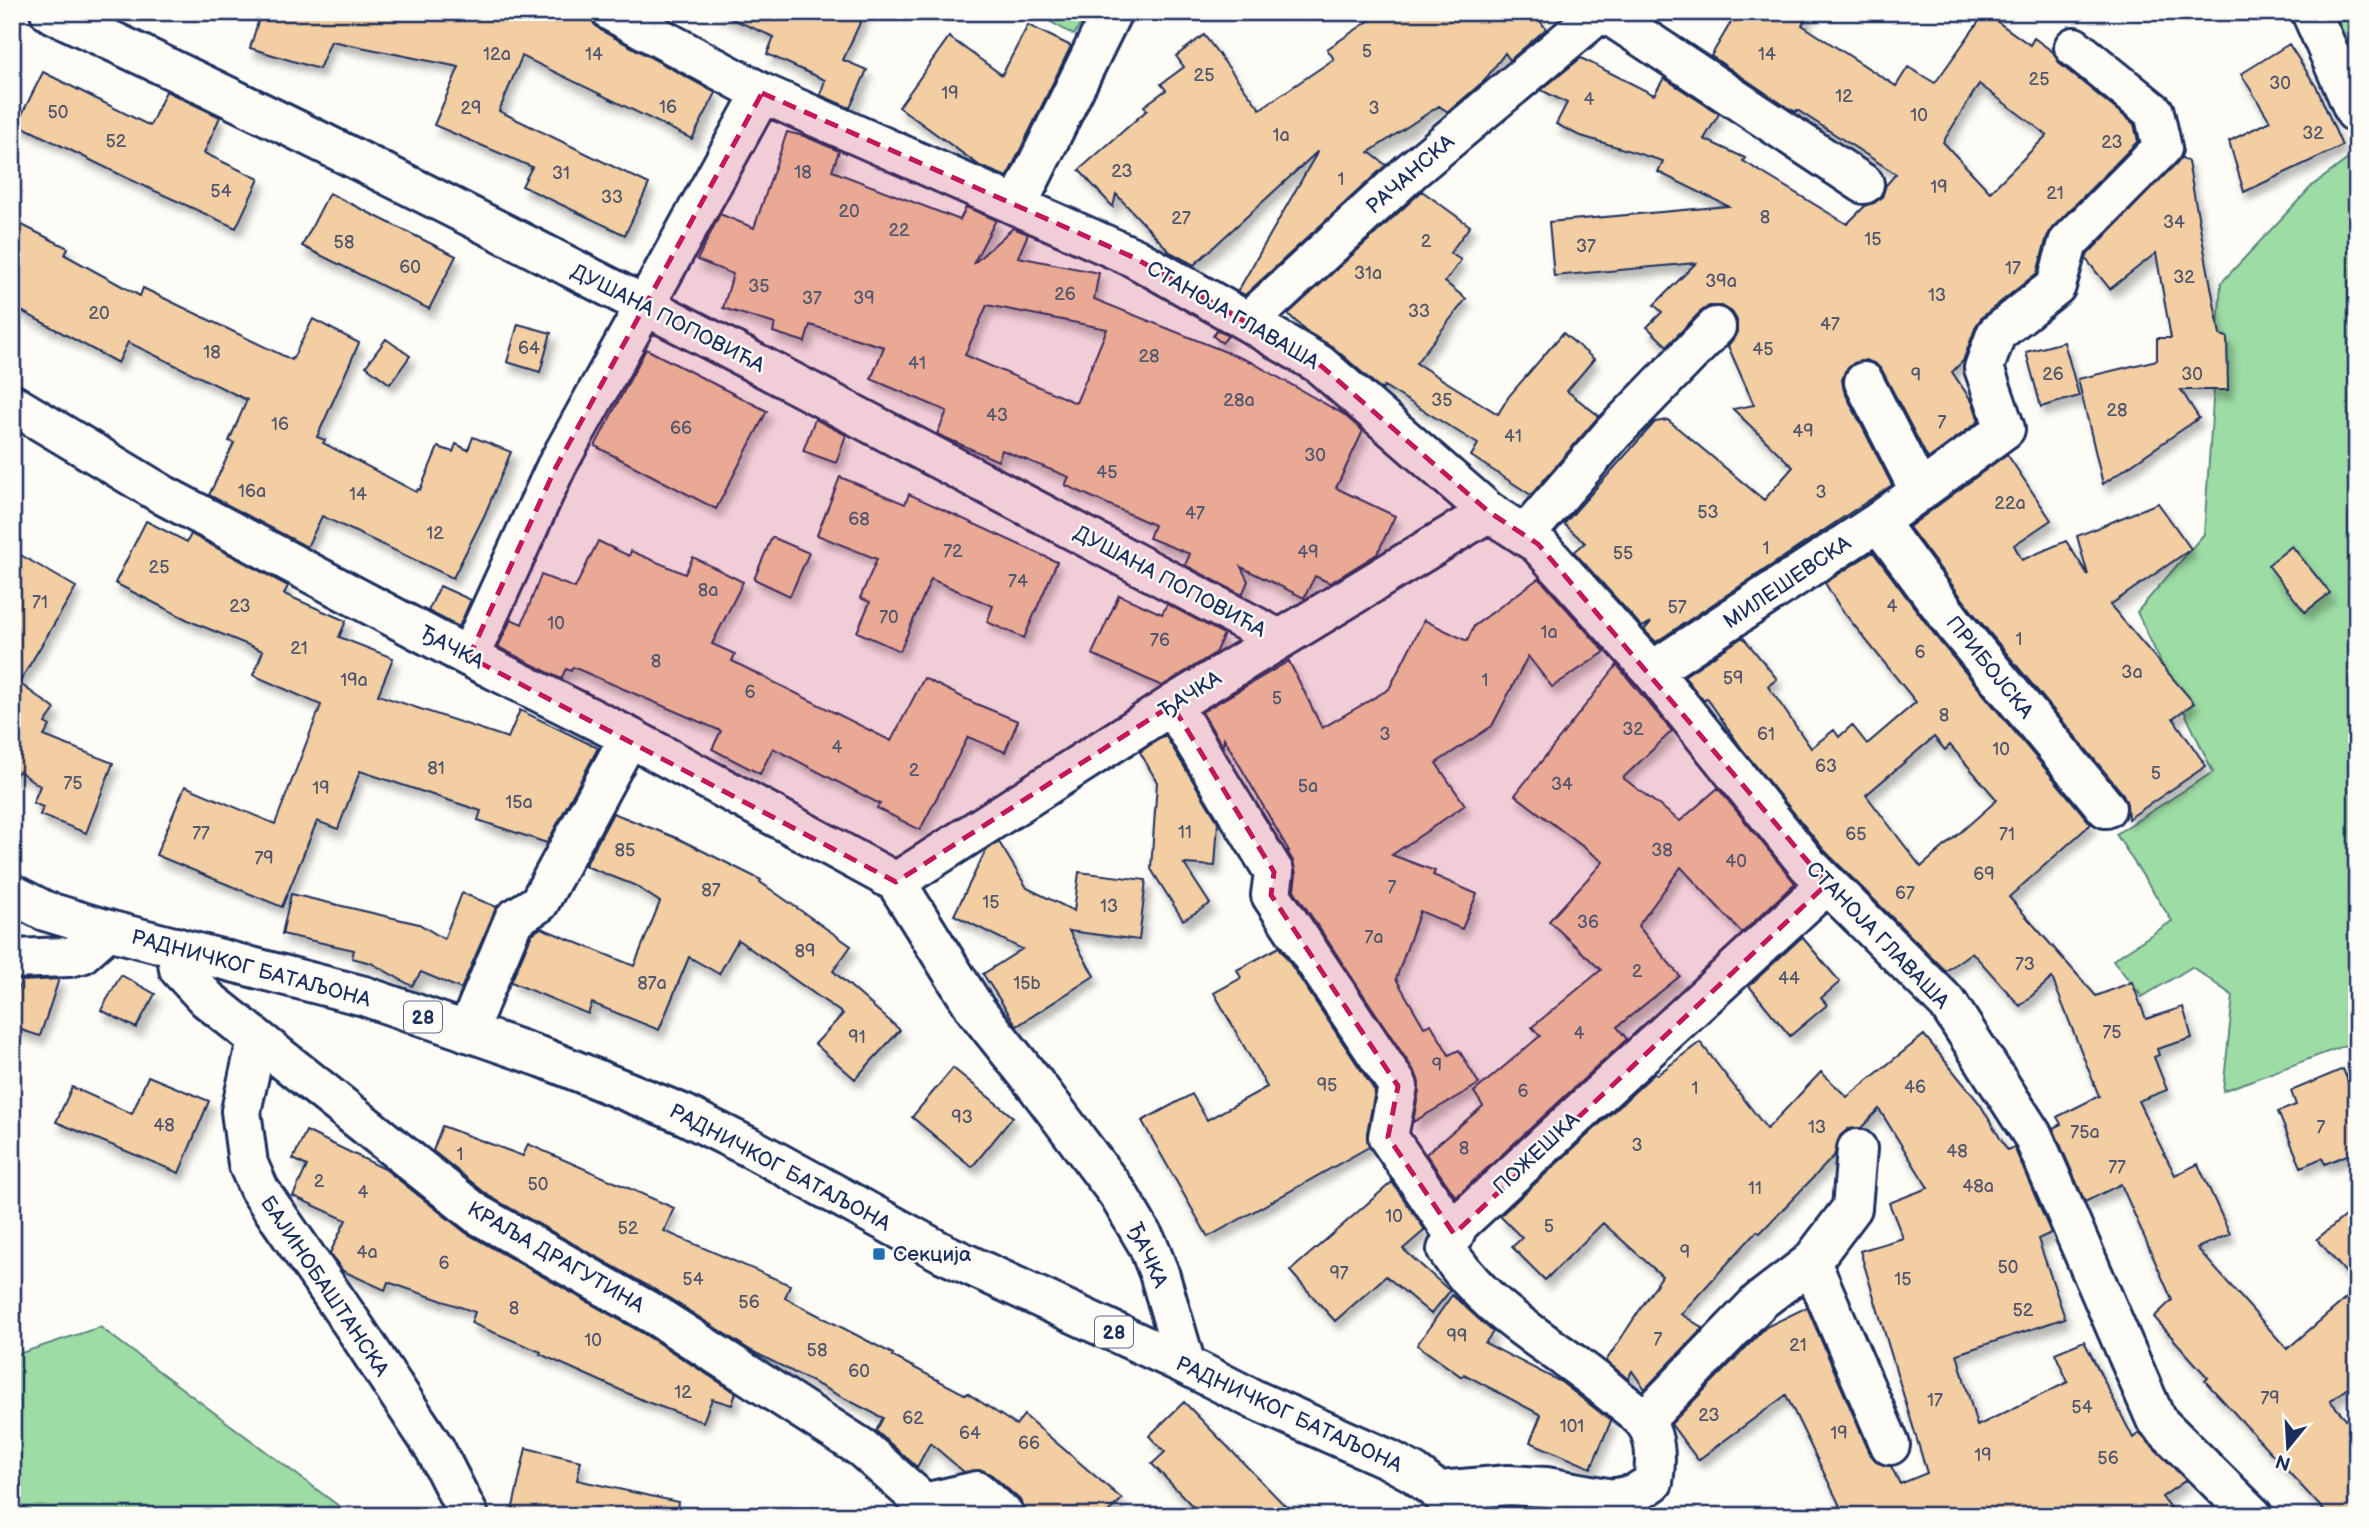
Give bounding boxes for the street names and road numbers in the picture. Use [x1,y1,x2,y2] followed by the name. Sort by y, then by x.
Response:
[1361,129,1460,219] street label: РАЧАНСКА
[1142,256,1324,375] street label: СТАНОЈА ГЛАВАША
[567,259,769,378] street label: ДУШАНА ПОПОВИЋА
[1069,520,1270,643] street label: ДУШАНА ПОПОВИЋА
[1719,531,1856,634] street label: МИЛЕШЕВСКА
[1941,611,2039,724] street label: ПРИБОЈСКА
[416,620,488,675] street label: ЂАЧКА
[1155,665,1226,723] street label: ЂАЧКА
[1801,857,1955,1014] street label: СТАНОЈА ГЛАВАША
[128,924,374,1013] street label: РАДНИЧКОГ БАТАЉОНА
[404,1001,442,1032] road number: 28
[665,1098,895,1237] street label: РАДНИЧКОГ БАТАЉОНА
[1488,1107,1585,1200] street label: ПОЖЕШКА
[255,1191,394,1381] street label: БАЈИНОБАШТАНСКА
[463,1197,649,1318] street label: КРАЉА ДРАГУТИНА
[1122,1219,1173,1292] street label: ЂАЧКА
[1095,1316,1133,1348] road number: 28
[1172,1351,1406,1478] street label: РАДНИЧКОГ БАТАЉОНА

